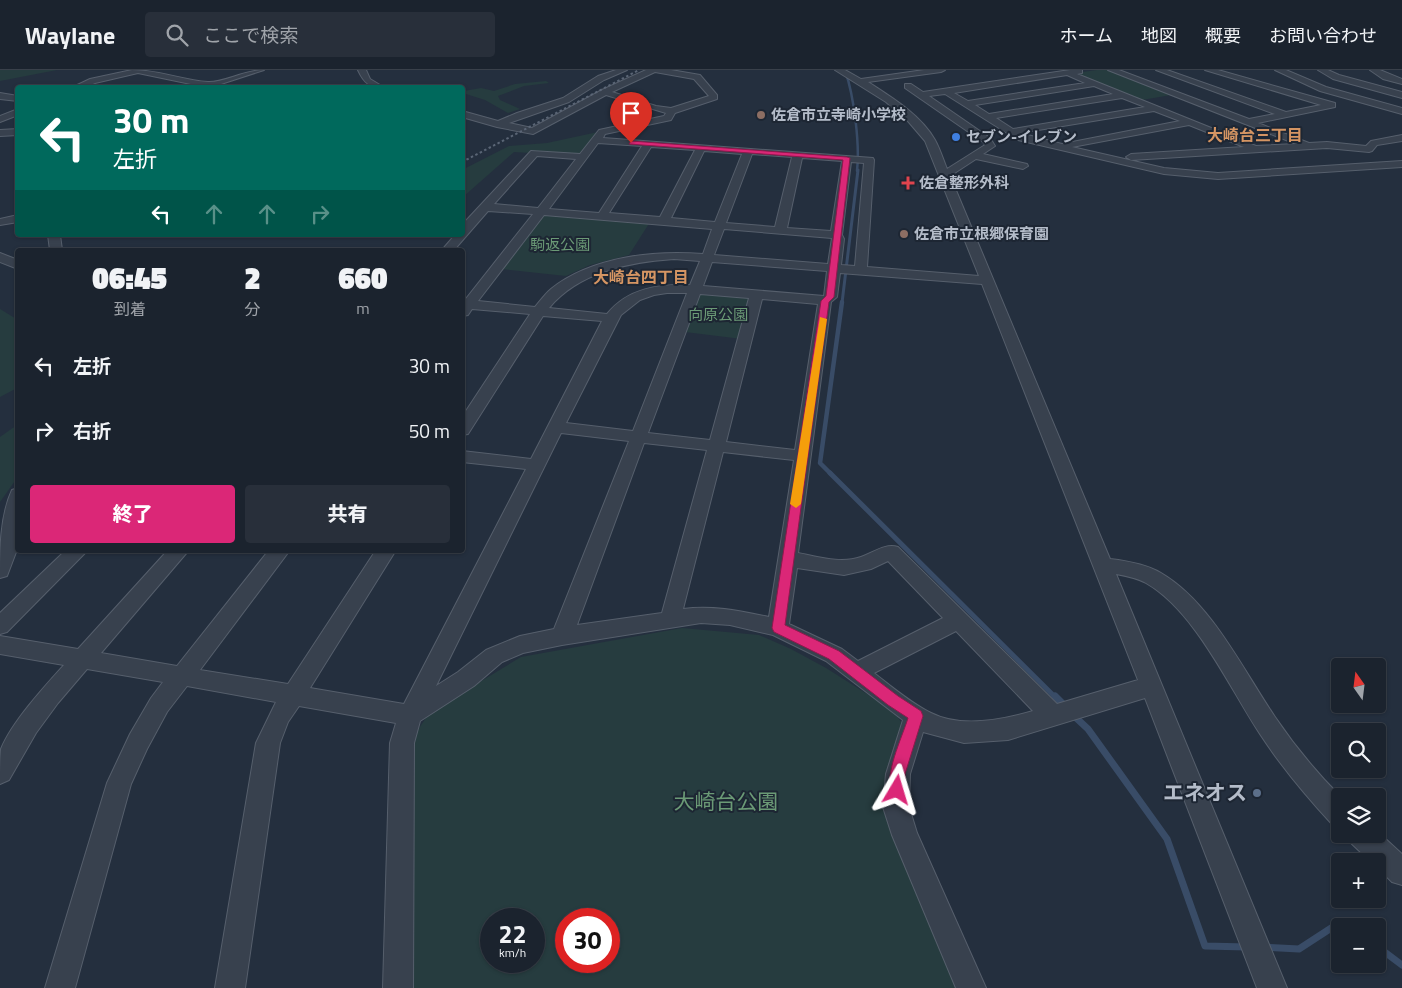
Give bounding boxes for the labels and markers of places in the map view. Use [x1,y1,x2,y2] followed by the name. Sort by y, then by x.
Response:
[610,92,652,143] pin
[771,103,906,126] place label: 佐倉市立寺崎小学校
[755,109,767,121] marker: 佐倉市立寺崎小学校
[966,125,1077,148] place label: セブン-イレブン
[950,131,962,143] marker: セブン-イレブン
[919,171,1009,194] place label: 佐倉整形外科
[901,176,915,190] marker: 佐倉整形外科
[914,222,1049,245] place label: 佐倉市立根郷保育園
[898,228,910,240] marker: 佐倉市立根郷保育園
[1163,776,1247,808] place label: エネオス
[1251,787,1263,799] marker: エネオス

